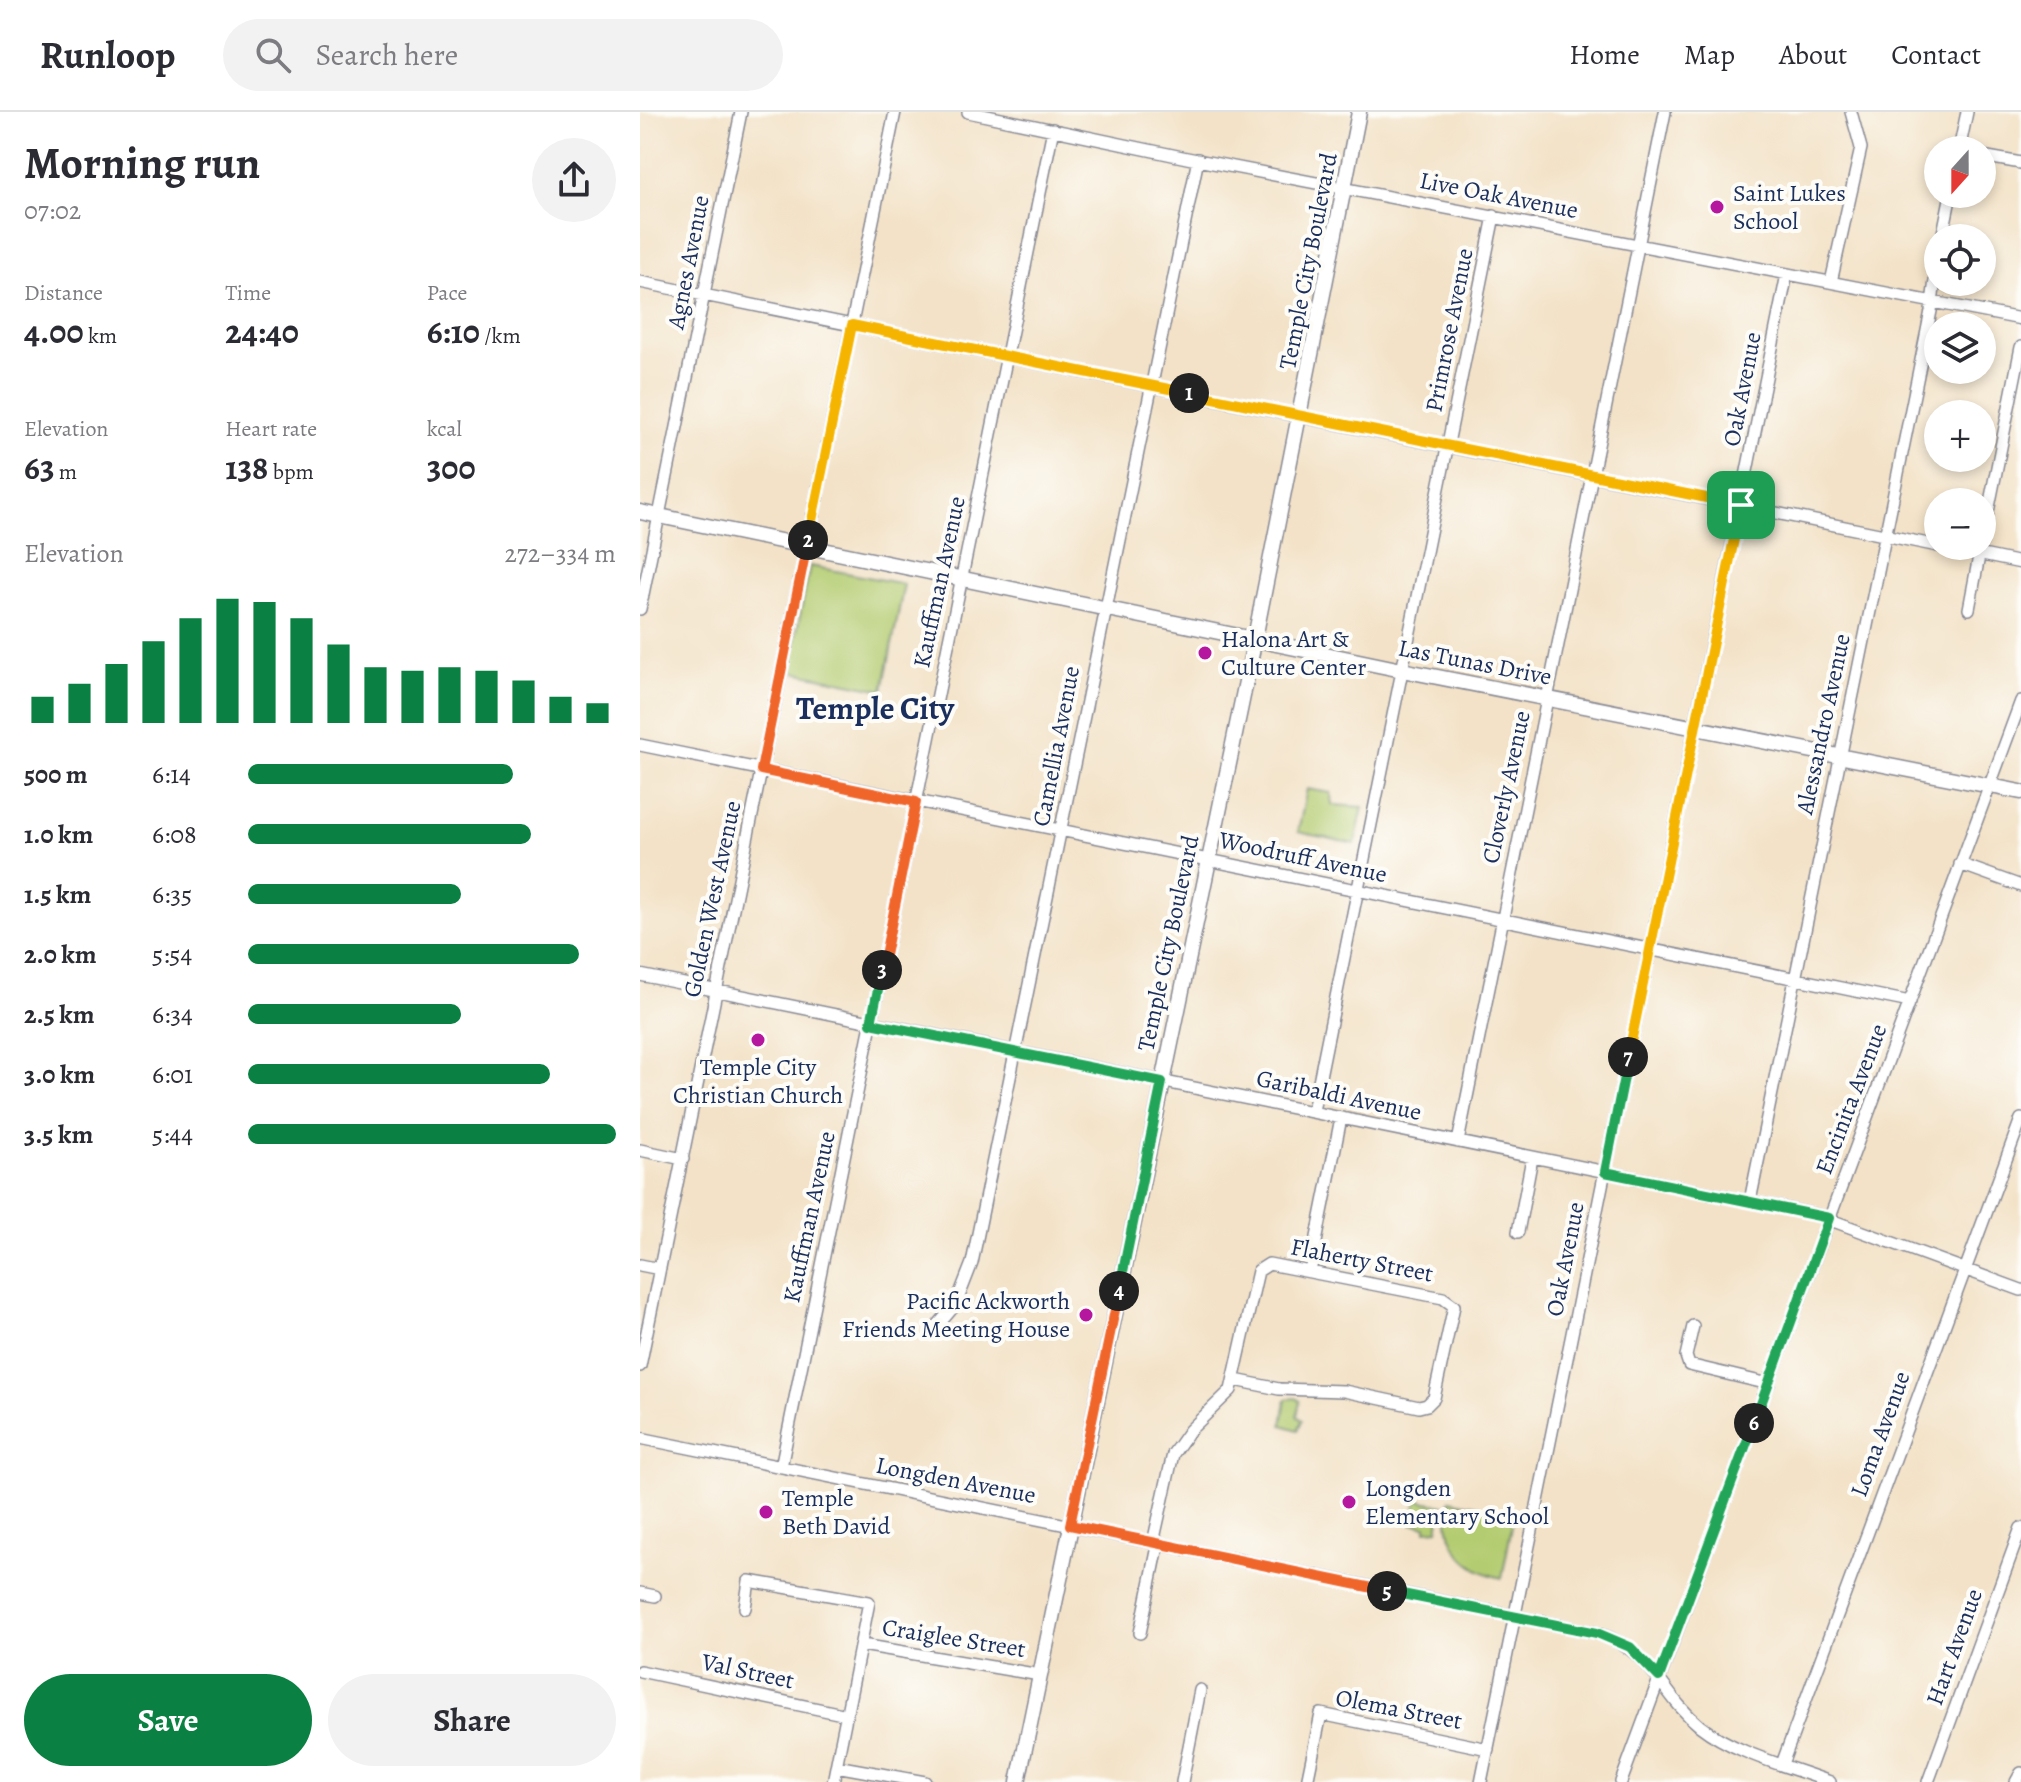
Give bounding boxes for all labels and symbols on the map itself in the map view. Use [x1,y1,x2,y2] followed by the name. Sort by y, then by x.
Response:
[1924,136,1996,208] north arrow
[1271,150,1345,372] street label: Temple City Boulevard
[1417,164,1581,226] street label: Live Oak Avenue
[1733,177,1846,237] place label: Saint Lukes School
[659,192,717,333] street label: Agnes Avenue
[1708,198,1726,216] marker: Saint Lukes School
[1417,245,1481,415] street label: Primrose Avenue
[1715,329,1769,449] street label: Oak Avenue
[1169,373,1209,413] pin: 1
[1707,471,1775,539] pin
[905,493,973,671] street label: Kauffman Avenue
[788,520,828,560] pin: 2
[1221,623,1367,683] place label: Halona Art & Culture Center
[1396,631,1554,693] street label: Las Tunas Drive
[1788,631,1858,818] street label: Alessandro Avenue
[1196,644,1214,662] marker: Halona Art & Culture Center
[1025,663,1087,829] street label: Camellia Avenue
[796,686,955,730] district label: Temple City
[1474,708,1538,866] street label: Cloverly Avenue
[676,798,748,1000] street label: Golden West Avenue
[1215,823,1390,890] street label: Woodruff Avenue
[1129,832,1207,1054] street label: Temple City Boulevard
[862,950,902,990] pin: 3
[1808,1019,1894,1179] street label: Encinita Avenue
[749,1031,767,1049] marker: Temple City Christian Church
[1608,1037,1648,1077] pin: 7
[673,1051,843,1111] place label: Temple City Christian Church
[1253,1062,1425,1128] street label: Garibaldi Avenue
[775,1128,843,1306] street label: Kauffman Avenue
[1538,1199,1592,1319] street label: Oak Avenue
[1288,1231,1436,1290] street label: Flaherty Street
[1099,1271,1139,1311] pin: 4
[842,1285,1070,1345] place label: Pacific Ackworth Friends Meeting House
[1077,1306,1095,1324] marker: Pacific Ackworth Friends Meeting House
[1842,1367,1918,1501] street label: Loma Avenue
[1734,1403,1774,1443] pin: 6
[873,1449,1039,1511] street label: Longden Avenue
[1365,1472,1549,1532] place label: Longden Elementary School
[782,1482,890,1542] place label: Temple Beth David
[1340,1493,1358,1511] marker: Longden Elementary School
[757,1503,775,1521] marker: Temple Beth David
[1367,1571,1407,1611] pin: 5
[1918,1584,1990,1710] street label: Hart Avenue
[880,1611,1028,1665] street label: Craiglee Street
[698,1645,797,1696] street label: Val Street
[1333,1681,1465,1737] street label: Olema Street

